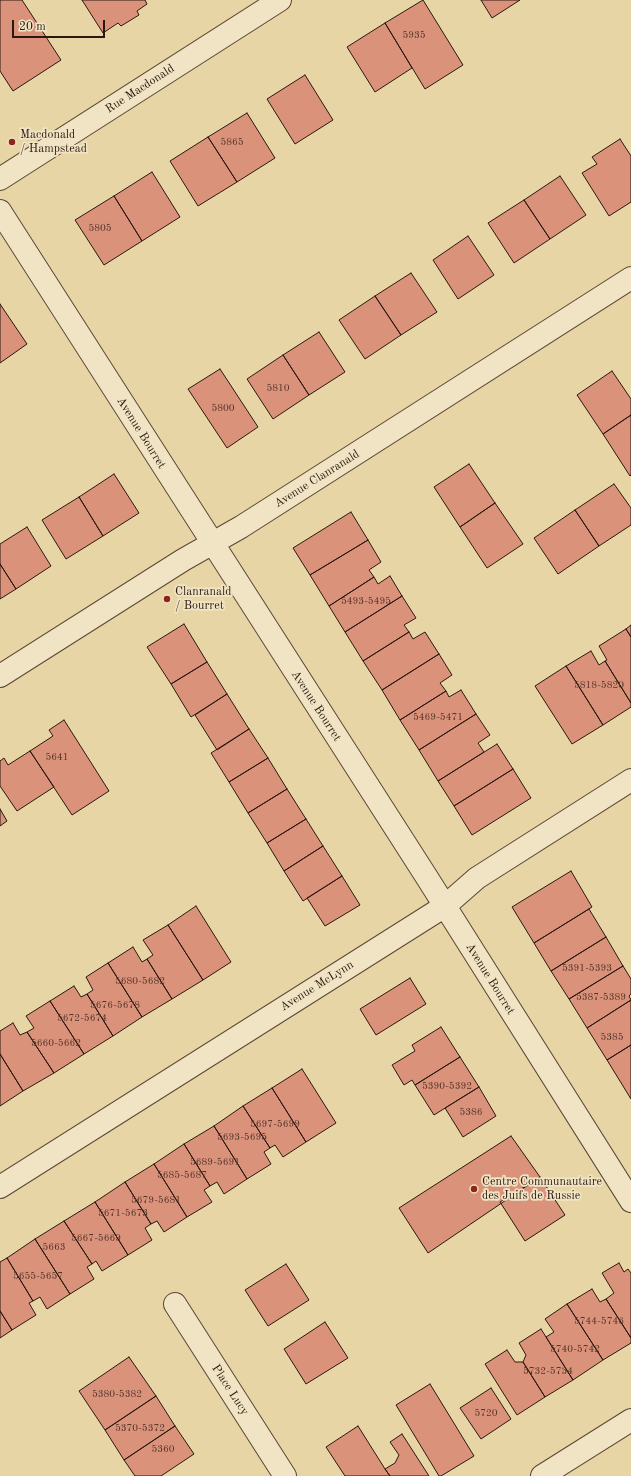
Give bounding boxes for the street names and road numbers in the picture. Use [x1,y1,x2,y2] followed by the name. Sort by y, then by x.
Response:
[103,61,177,117] street label: Rue Macdonald
[113,395,169,471] street label: Avenue Bourret
[272,447,362,511] street label: Avenue Clanranald
[288,668,344,744] street label: Avenue Bourret
[462,941,518,1017] street label: Avenue Bourret
[278,958,356,1014] street label: Avenue McLynn
[208,1362,252,1418] street label: Place Lucy

